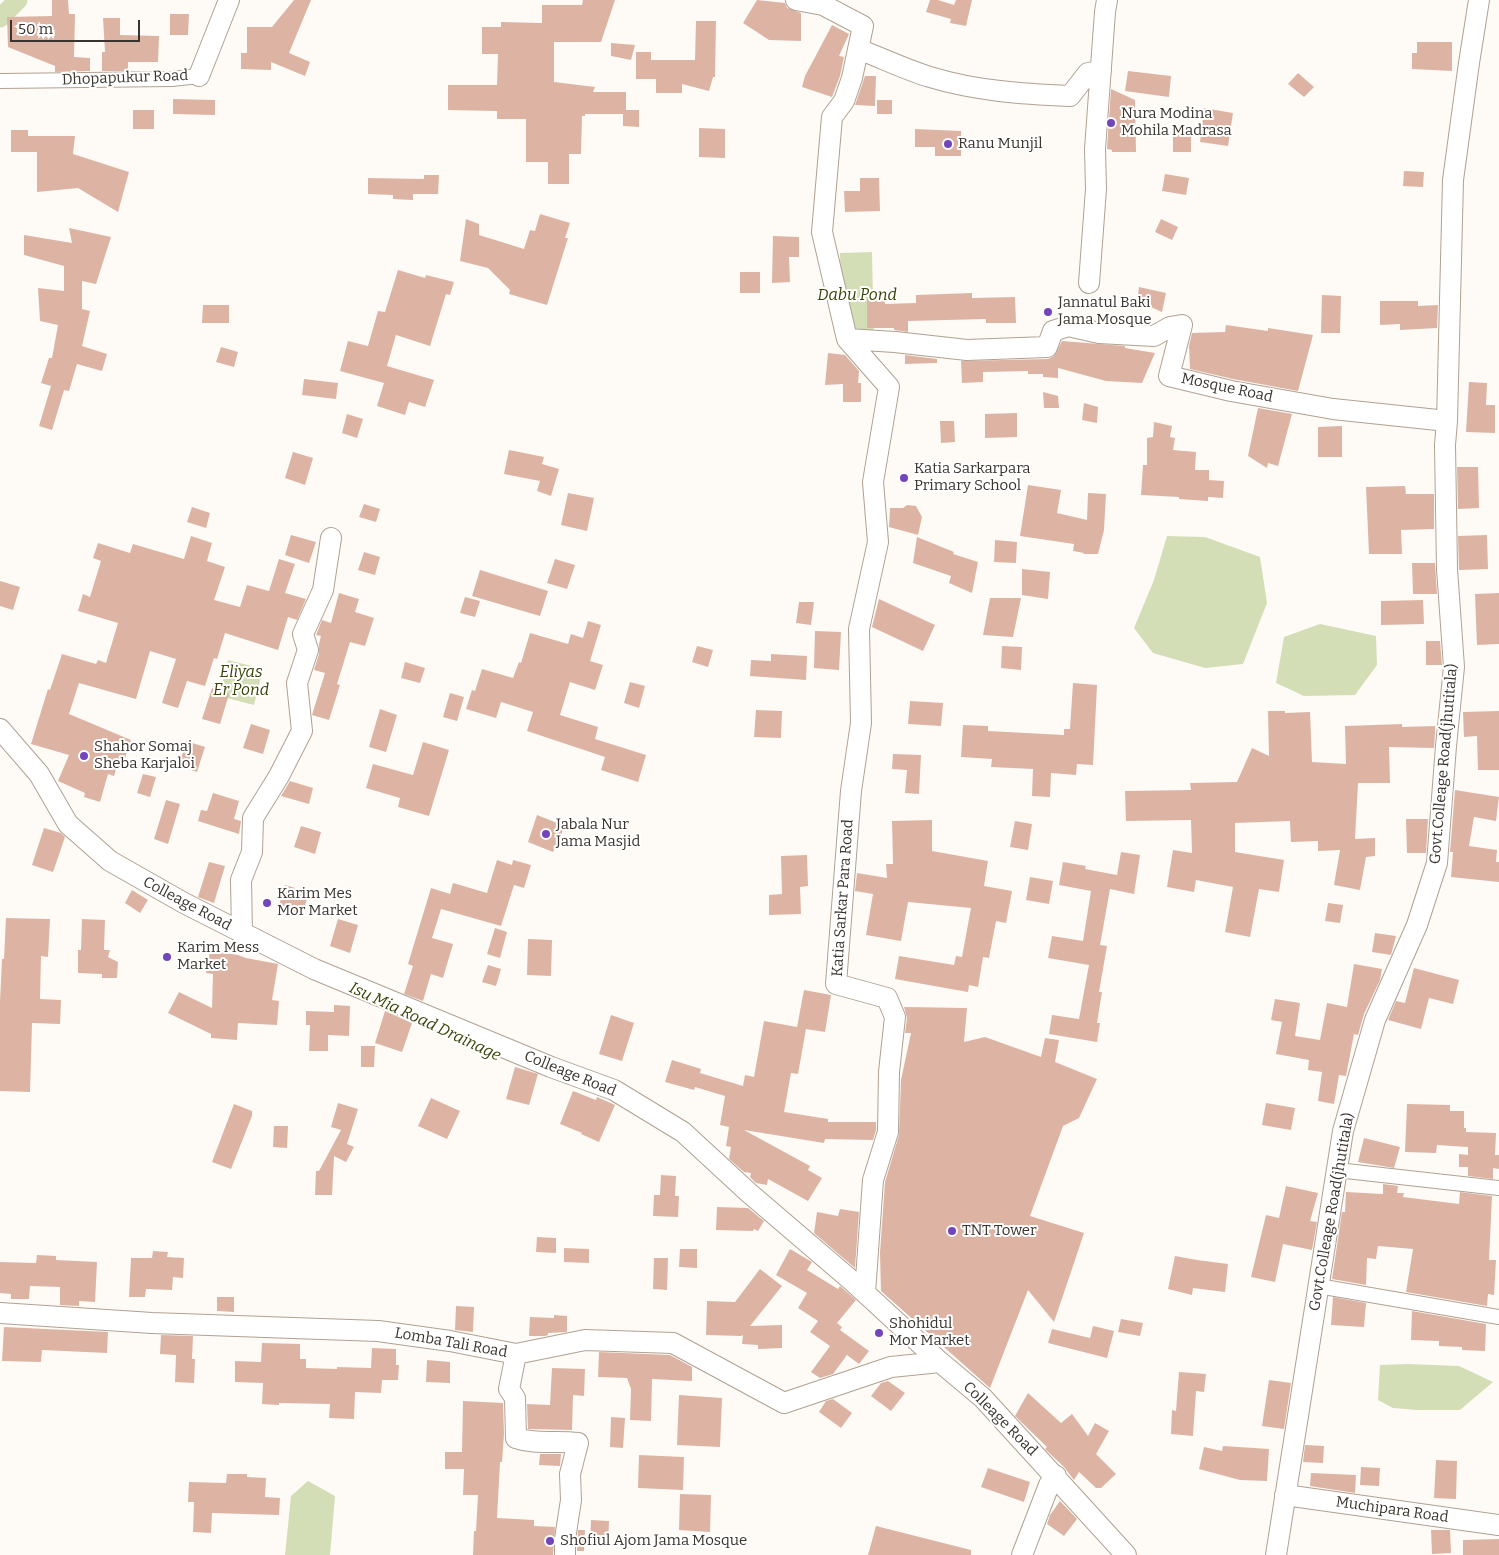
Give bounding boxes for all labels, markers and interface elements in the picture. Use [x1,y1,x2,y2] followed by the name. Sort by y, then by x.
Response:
[12,10,142,42] scale bar
[18,20,53,38] text: 50 m
[61,67,189,89] street label: Dhopapukur Road
[1121,105,1232,140] place label: Nura Modina Mohila Madrasa
[1105,117,1117,129] marker: Nura Modina Mohila Madrasa
[958,135,1043,153] place label: Ranu Munjil
[942,138,954,150] marker: Ranu Munjil
[817,286,897,306] water label: Dabu Pond
[1058,294,1151,329] place label: Jannatul Baki Jama Mosque
[1042,306,1054,318] marker: Jannatul Baki Jama Mosque
[1179,369,1275,407] street label: Mosque Road
[914,460,1031,495] place label: Katia Sarkarpara Primary School
[898,472,910,484] marker: Katia Sarkarpara Primary School
[213,663,269,701] water label: Eliyas Er Pond
[1426,663,1462,865] street label: Govt.Colleage Road(jhutitala)
[94,738,195,773] place label: Shahor Somaj Sheba Karjaloi
[78,750,90,762] marker: Shahor Somaj Sheba Karjaloi
[556,816,640,851] place label: Jabala Nur Jama Masjid
[829,819,857,977] street label: Katia Sarkar Para Road
[540,828,552,840] marker: Jabala Nur Jama Masjid
[140,873,234,935] street label: Colleage Road
[277,885,358,920] place label: Karim Mes Mor Market
[261,897,273,909] marker: Karim Mes Mor Market
[177,939,259,974] place label: Karim Mess Market
[161,951,173,963] marker: Karim Mess Market
[346,978,504,1066] water label: Isu Mia Road Drainage
[521,1047,619,1101] street label: Colleage Road
[1306,1111,1358,1313] street label: Govt.Colleage Road(jhutitala)
[962,1222,1037,1240] place label: TNT Tower
[946,1225,958,1237] marker: TNT Tower
[889,1315,970,1350] place label: Shohidul Mor Market
[393,1324,509,1362] street label: Lomba Tali Road
[873,1327,885,1339] marker: Shohidul Mor Market
[959,1378,1041,1460] street label: Colleage Road
[1334,1493,1450,1527] street label: Muchipara Road
[560,1532,747,1550] place label: Shofiul Ajom Jama Mosque
[544,1535,556,1547] marker: Shofiul Ajom Jama Mosque

